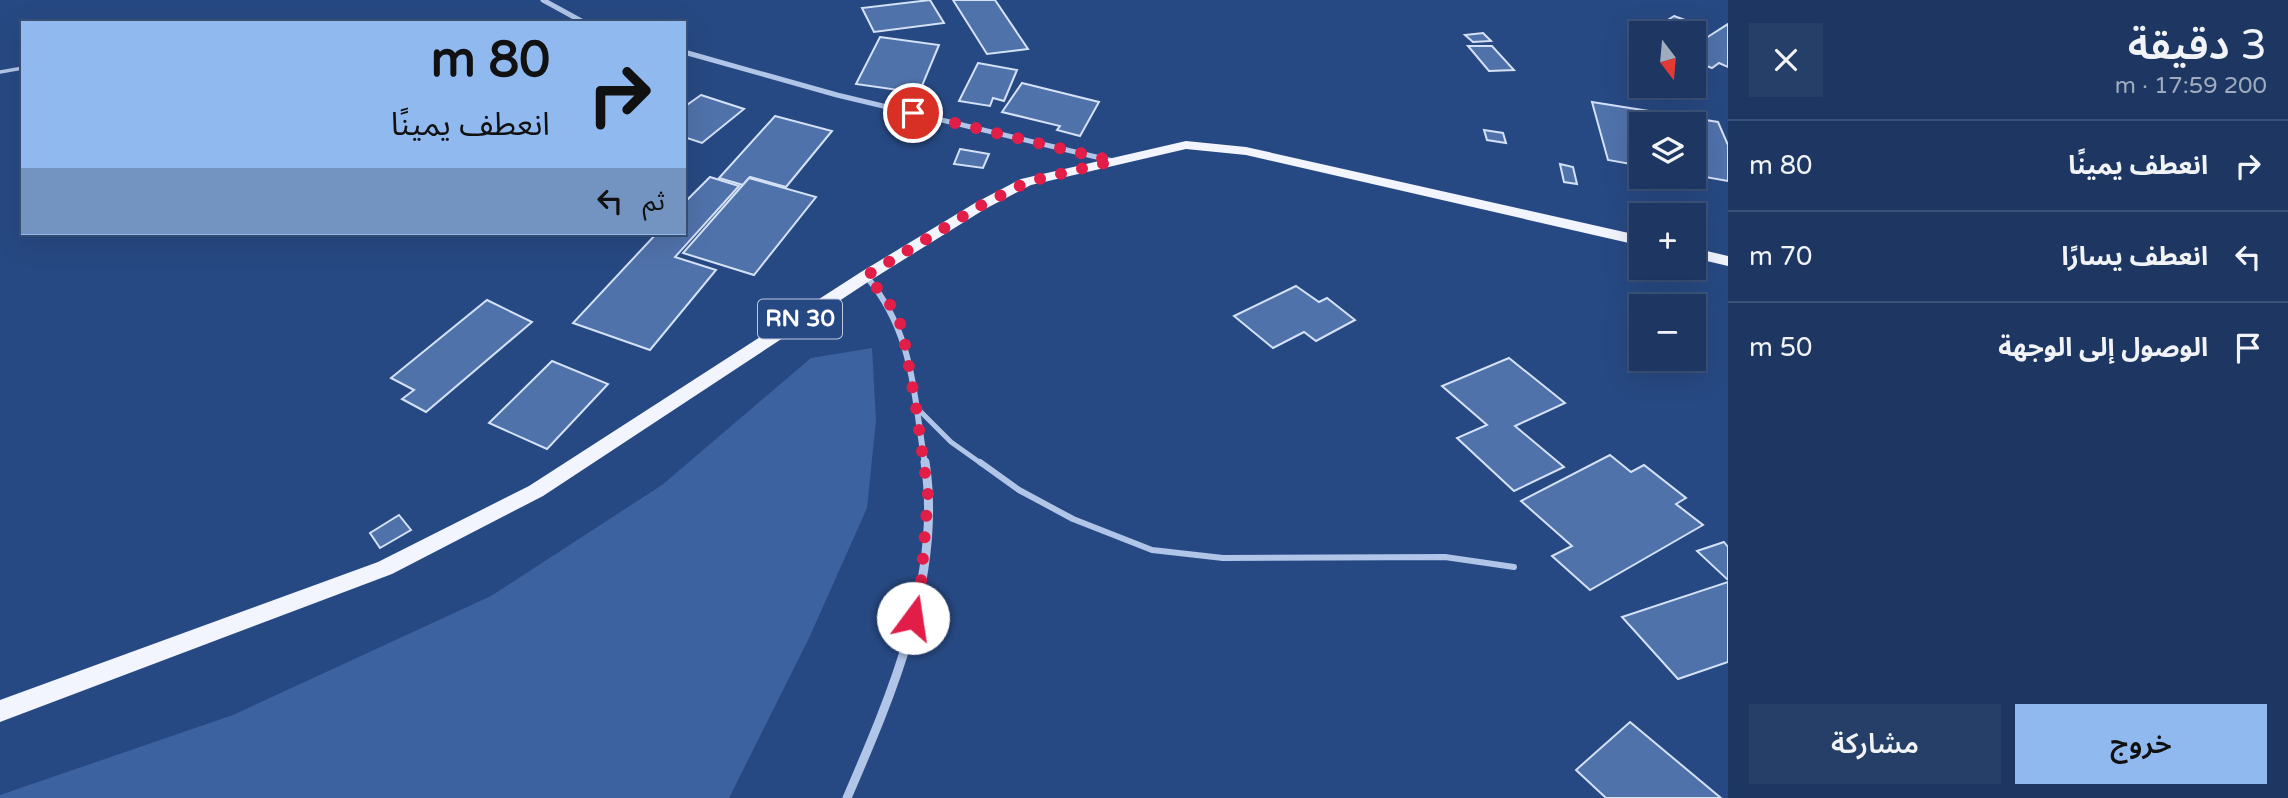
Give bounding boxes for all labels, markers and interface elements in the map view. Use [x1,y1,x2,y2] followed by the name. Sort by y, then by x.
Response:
[2128,20,2267,71] text: 3 دقيقة
[1629,21,1706,98] north arrow
[1629,21,1706,371] map controls
[1749,23,1823,97] button: close
[431,31,550,90] text: 80 m
[574,49,665,140] icon: right
[2115,72,2267,100] text: 200 m · 17:59
[883,83,943,143] pin
[894,94,932,132] icon: arrive
[391,106,550,144] text: انعطف يمينًا
[1629,112,1706,189] button: layers
[2229,147,2267,185] icon: right
[1749,150,1812,181] text: 80 m
[2068,150,2208,181] text: انعطف يمينًا
[591,182,629,220] icon: left
[643,186,665,217] text: ثم
[1629,203,1706,280] button: +
[2229,238,2267,276] icon: left
[1749,241,1812,272] text: 70 m
[2062,241,2208,272] text: انعطف يسارًا
[1629,294,1706,371] button: −
[758,300,842,338] road number: RN 30
[2229,329,2267,367] icon: arrive
[1749,332,1812,363] text: 50 m
[1998,332,2208,363] text: الوصول إلى الوجهة
[876,581,950,655] position arrow
[1749,704,2001,784] button: مشاركة
[2015,704,2267,784] button: خروج

